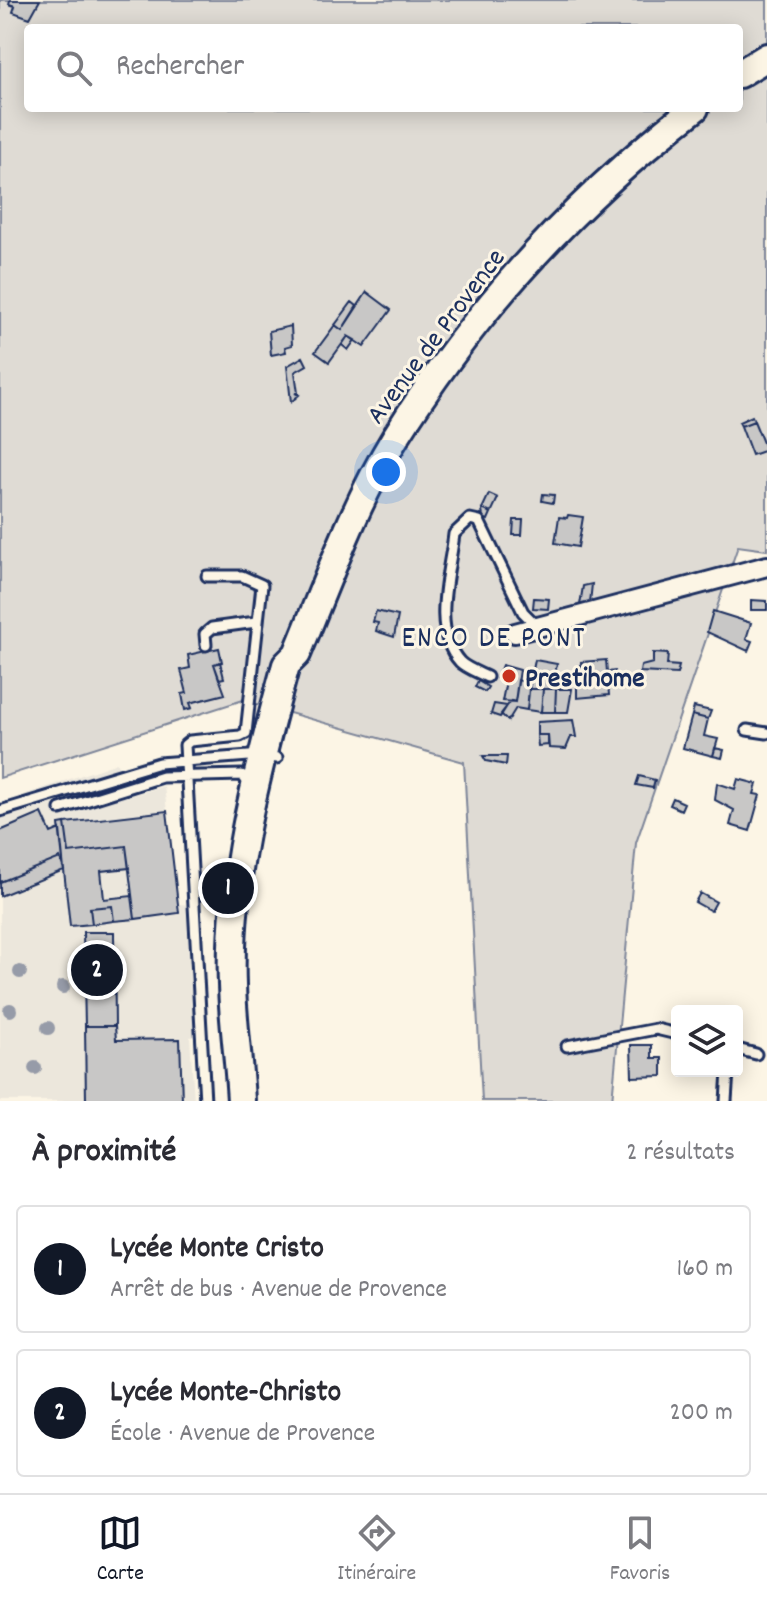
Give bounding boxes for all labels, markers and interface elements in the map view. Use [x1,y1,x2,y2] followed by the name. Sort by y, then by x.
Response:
[24,24,743,112] search box
[52,46,96,90] icon: search
[116,47,244,90] text: Rechercher
[359,242,517,434] street label: Avenue de Provence
[366,452,406,492] your location
[402,619,586,662] district label: ENCO DE PONT
[525,661,645,701] place label: Prestihome
[500,667,518,685] marker: Prestihome
[202,858,254,918] pin: 1
[71,940,123,1000] pin: 2
[671,1005,743,1077] map controls
[671,1005,743,1077] button: layers
[32,1129,176,1178] text: À proximité
[626,1135,735,1172] text: 2 résultats
[110,1229,324,1272] text: Lycée Monte Cristo
[57,1251,63,1288] text: 1
[677,1251,733,1288] text: 160 m
[110,1272,447,1309] text: Arrêt de bus · Avenue de Provence
[110,1373,341,1416] text: Lycée Monte-Christo
[54,1395,66,1432] text: 2
[669,1395,733,1432] text: 200 m
[110,1416,375,1453] text: École · Avenue de Provence
[97,1511,144,1590] tab: Carte
[337,1511,416,1590] tab: Itinéraire
[610,1511,670,1590] tab: Favoris

